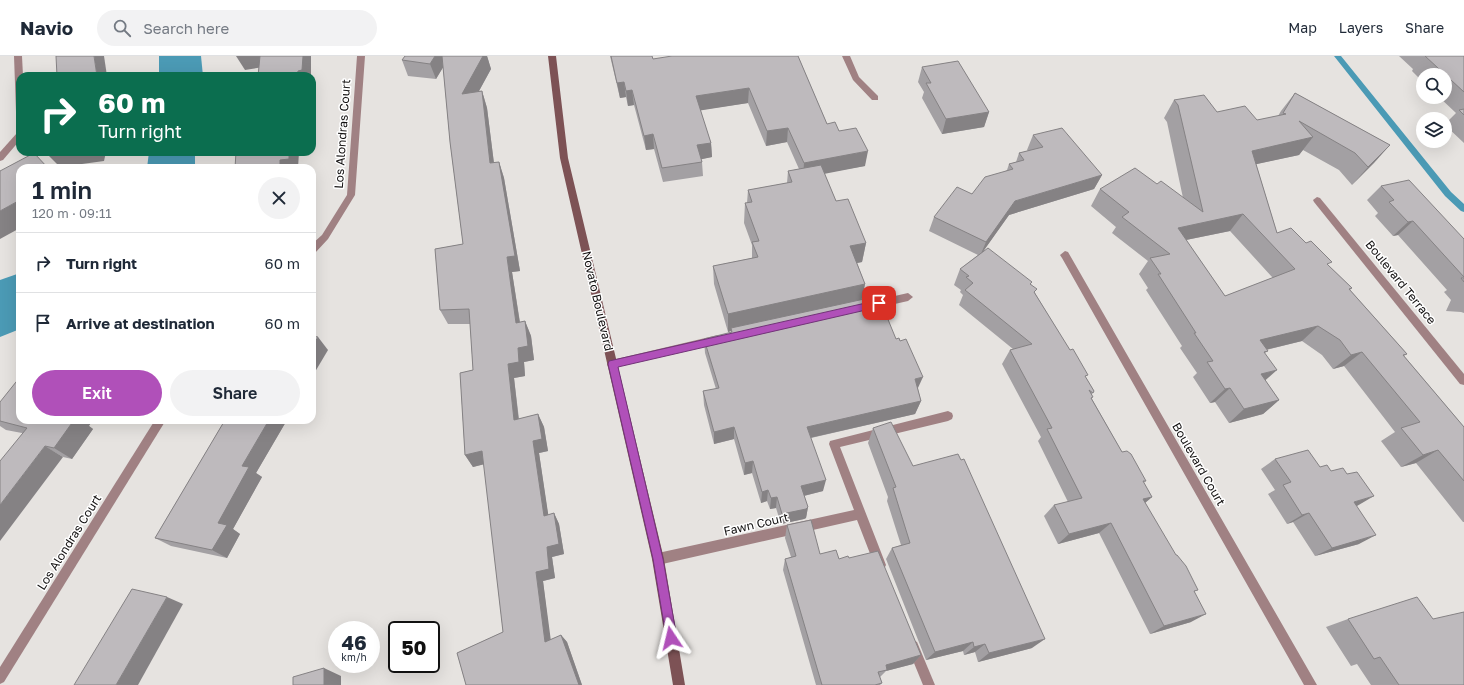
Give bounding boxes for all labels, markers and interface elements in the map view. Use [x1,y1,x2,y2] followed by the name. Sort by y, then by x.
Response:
[97,10,377,46] search box
[20,16,73,39] text: Navio
[111,17,133,39] icon: search
[143,19,229,37] text: Search here
[1288,19,1317,36] text: Map
[1339,19,1383,36] text: Layers
[1405,19,1444,36] text: Share
[1416,68,1452,148] map controls
[1416,68,1452,104] button: search
[331,79,353,189] street label: Los Alondras Court
[98,86,165,119] text: 60 m
[32,88,84,140] icon: right
[1416,112,1452,148] button: layers
[98,120,182,142] text: Turn right
[32,175,92,204] text: 1 min
[258,177,300,219] button: close
[32,205,112,221] text: 120 m · 09:11
[1362,237,1440,327] street label: Boulevard Terrace
[579,250,617,352] street label: Novato Boulevard
[32,252,54,274] icon: right
[66,254,137,272] text: Turn right
[265,254,300,272] text: 60 m
[862,286,896,320] pin
[868,292,890,314] icon: arrive
[32,312,54,334] icon: arrive
[66,314,215,332] text: Arrive at destination
[265,314,300,332] text: 60 m
[32,370,162,416] button: Exit
[170,370,300,416] button: Share
[1169,420,1229,508] street label: Boulevard Court
[34,491,105,593] street label: Los Alondras Court
[722,509,790,539] street label: Fawn Court
[650,617,692,659] position arrow
[388,621,440,673] speed limit sign: 50
[341,630,367,654] text: 46
[341,651,367,663] text: km/h

